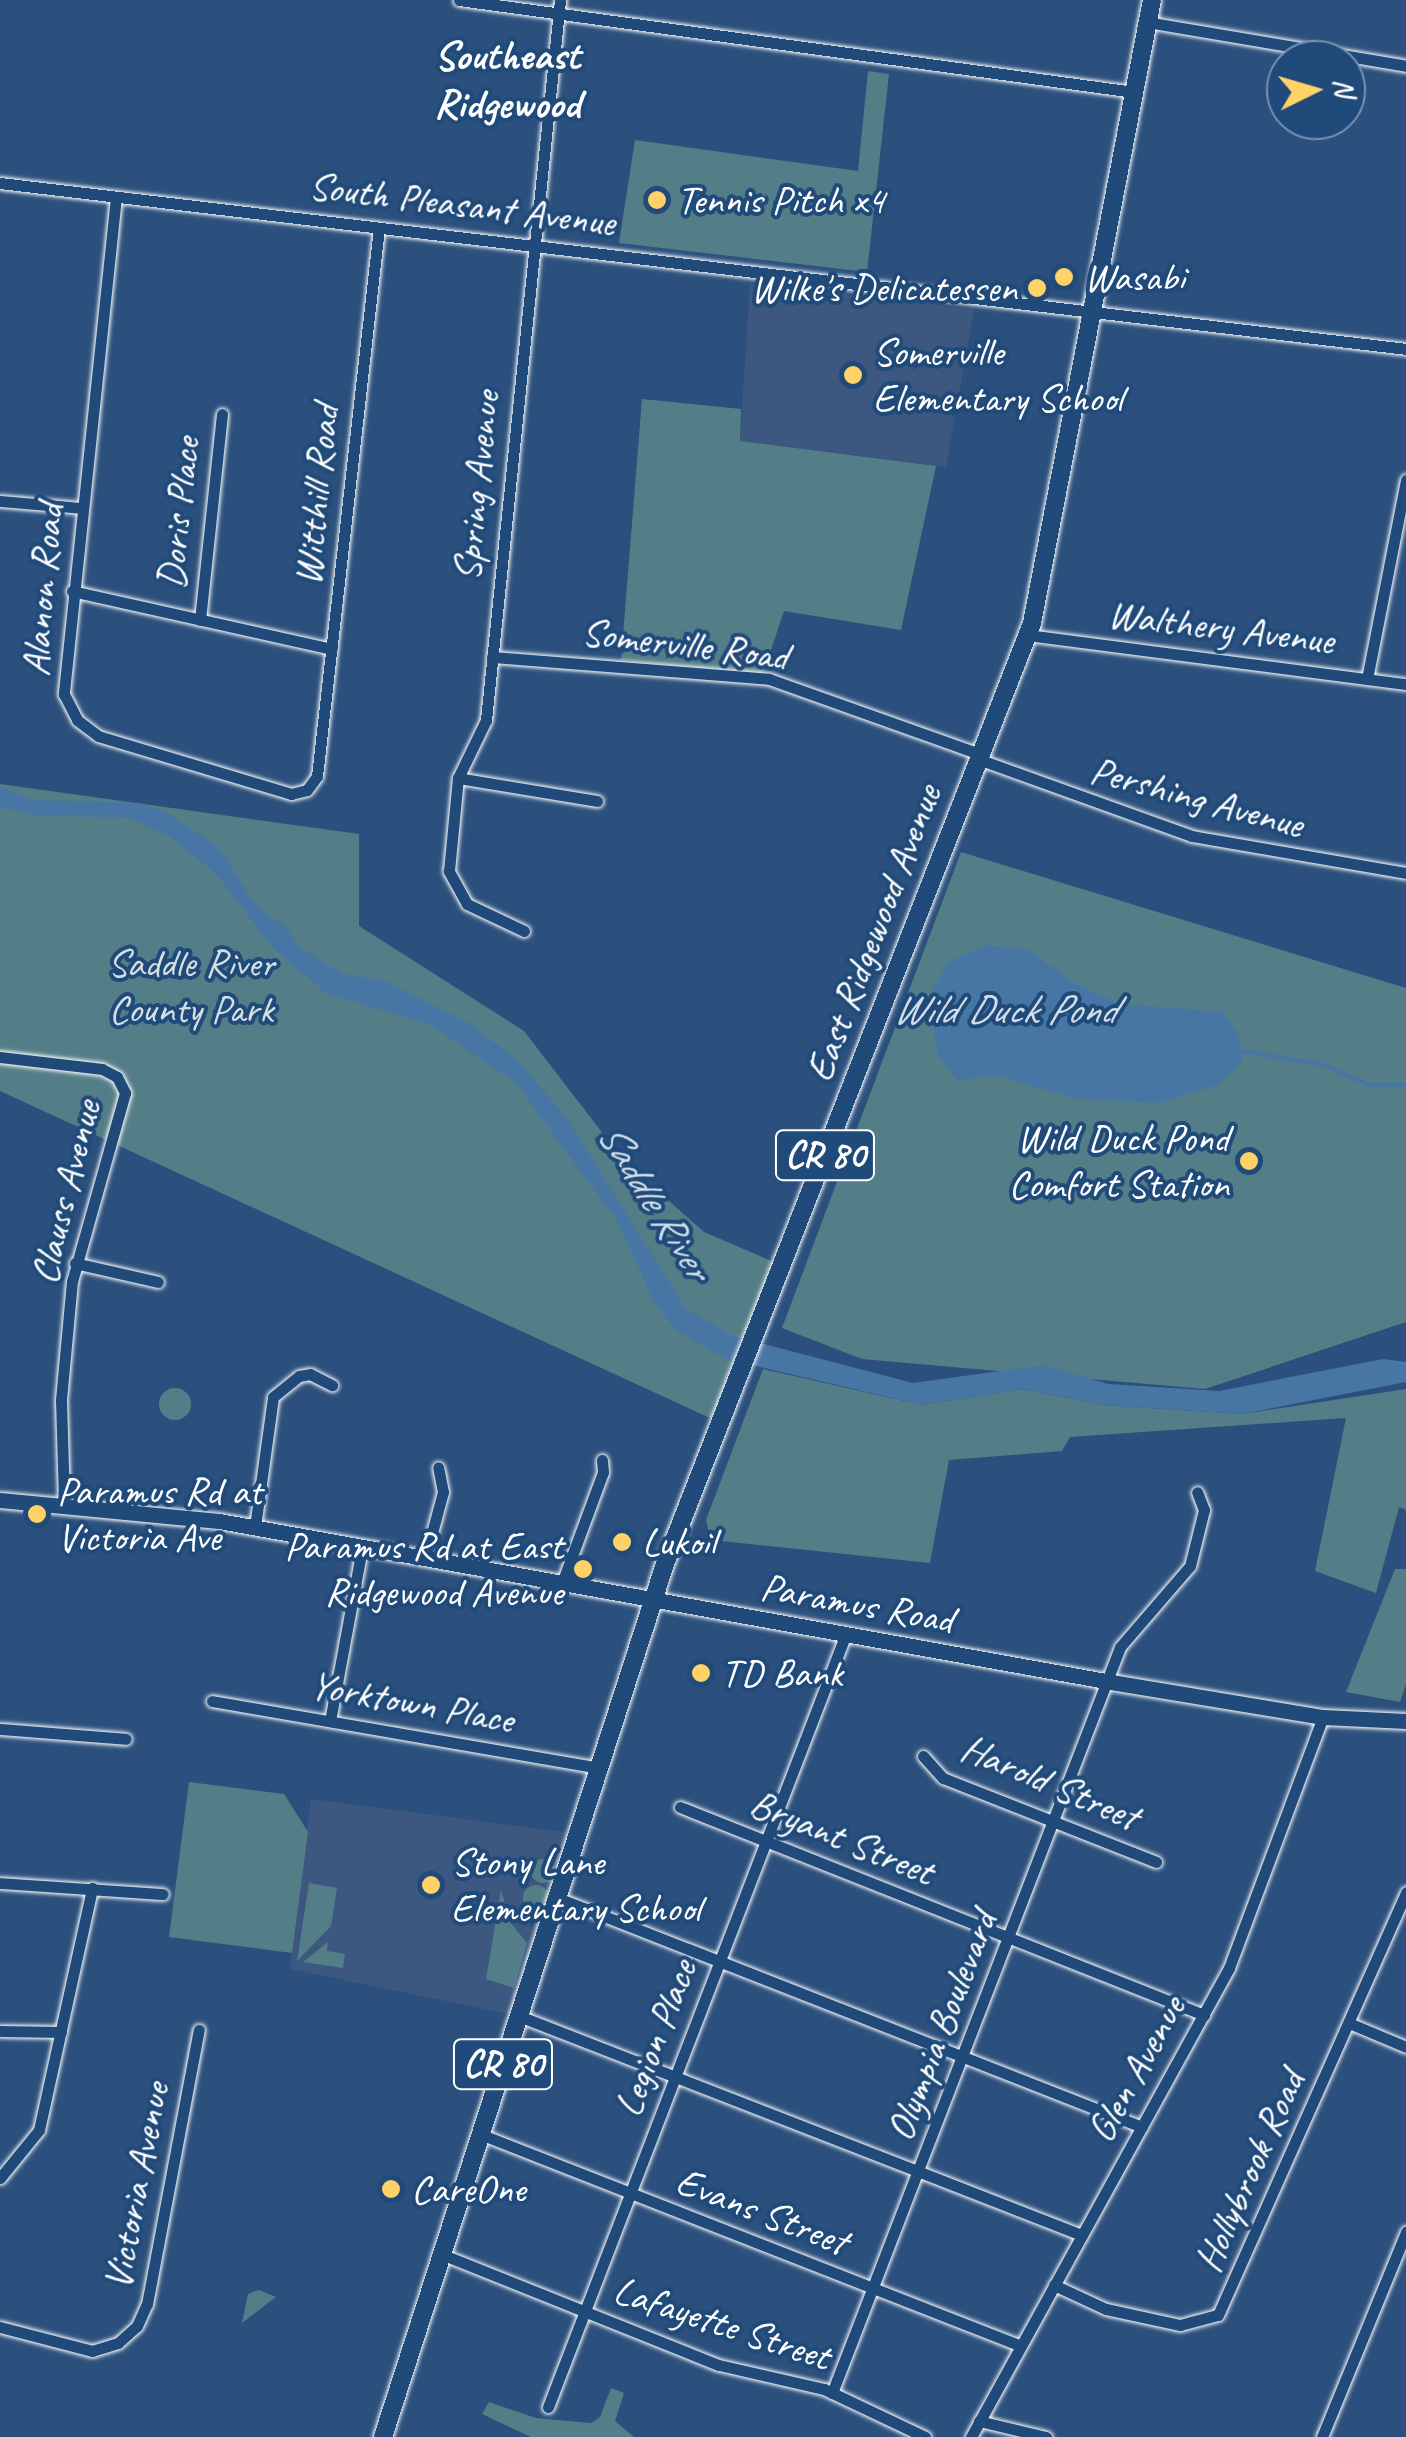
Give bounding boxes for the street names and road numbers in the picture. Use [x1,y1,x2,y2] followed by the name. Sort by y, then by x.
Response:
[307,161,617,247] street label: South Pleasant Avenue
[442,389,510,583] street label: Spring Avenue
[283,403,349,587] street label: Witthill Road
[146,434,210,592] street label: Doris Place
[11,503,73,677] street label: Alanon Road
[1105,589,1337,665] street label: Walthery Avenue
[579,608,791,680] street label: Somerville Road
[1085,746,1309,848] street label: Pershing Avenue
[794,778,952,1088] street label: East Ridgewood Avenue
[19,1095,111,1289] street label: Clauss Avenue
[772,1122,878,1188] road number: CR 80
[757,1562,957,1644] street label: Paramus Road
[306,1660,518,1744] street label: Yorktown Place
[954,1723,1146,1841] street label: Harold Street
[743,1778,941,1896] street label: Bryant Street
[875,1904,1007,2148] street label: Olympia Boulevard
[603,1953,707,2123] street label: Legion Place
[1076,1988,1196,2150] street label: Glen Avenue
[450,2031,556,2097] road number: CR 80
[1183,2063,1315,2279] street label: Hollybrook Road
[92,2079,180,2293] street label: Victoria Avenue
[670,2156,854,2266] street label: Evans Street
[608,2265,836,2381] street label: Lafayette Street

